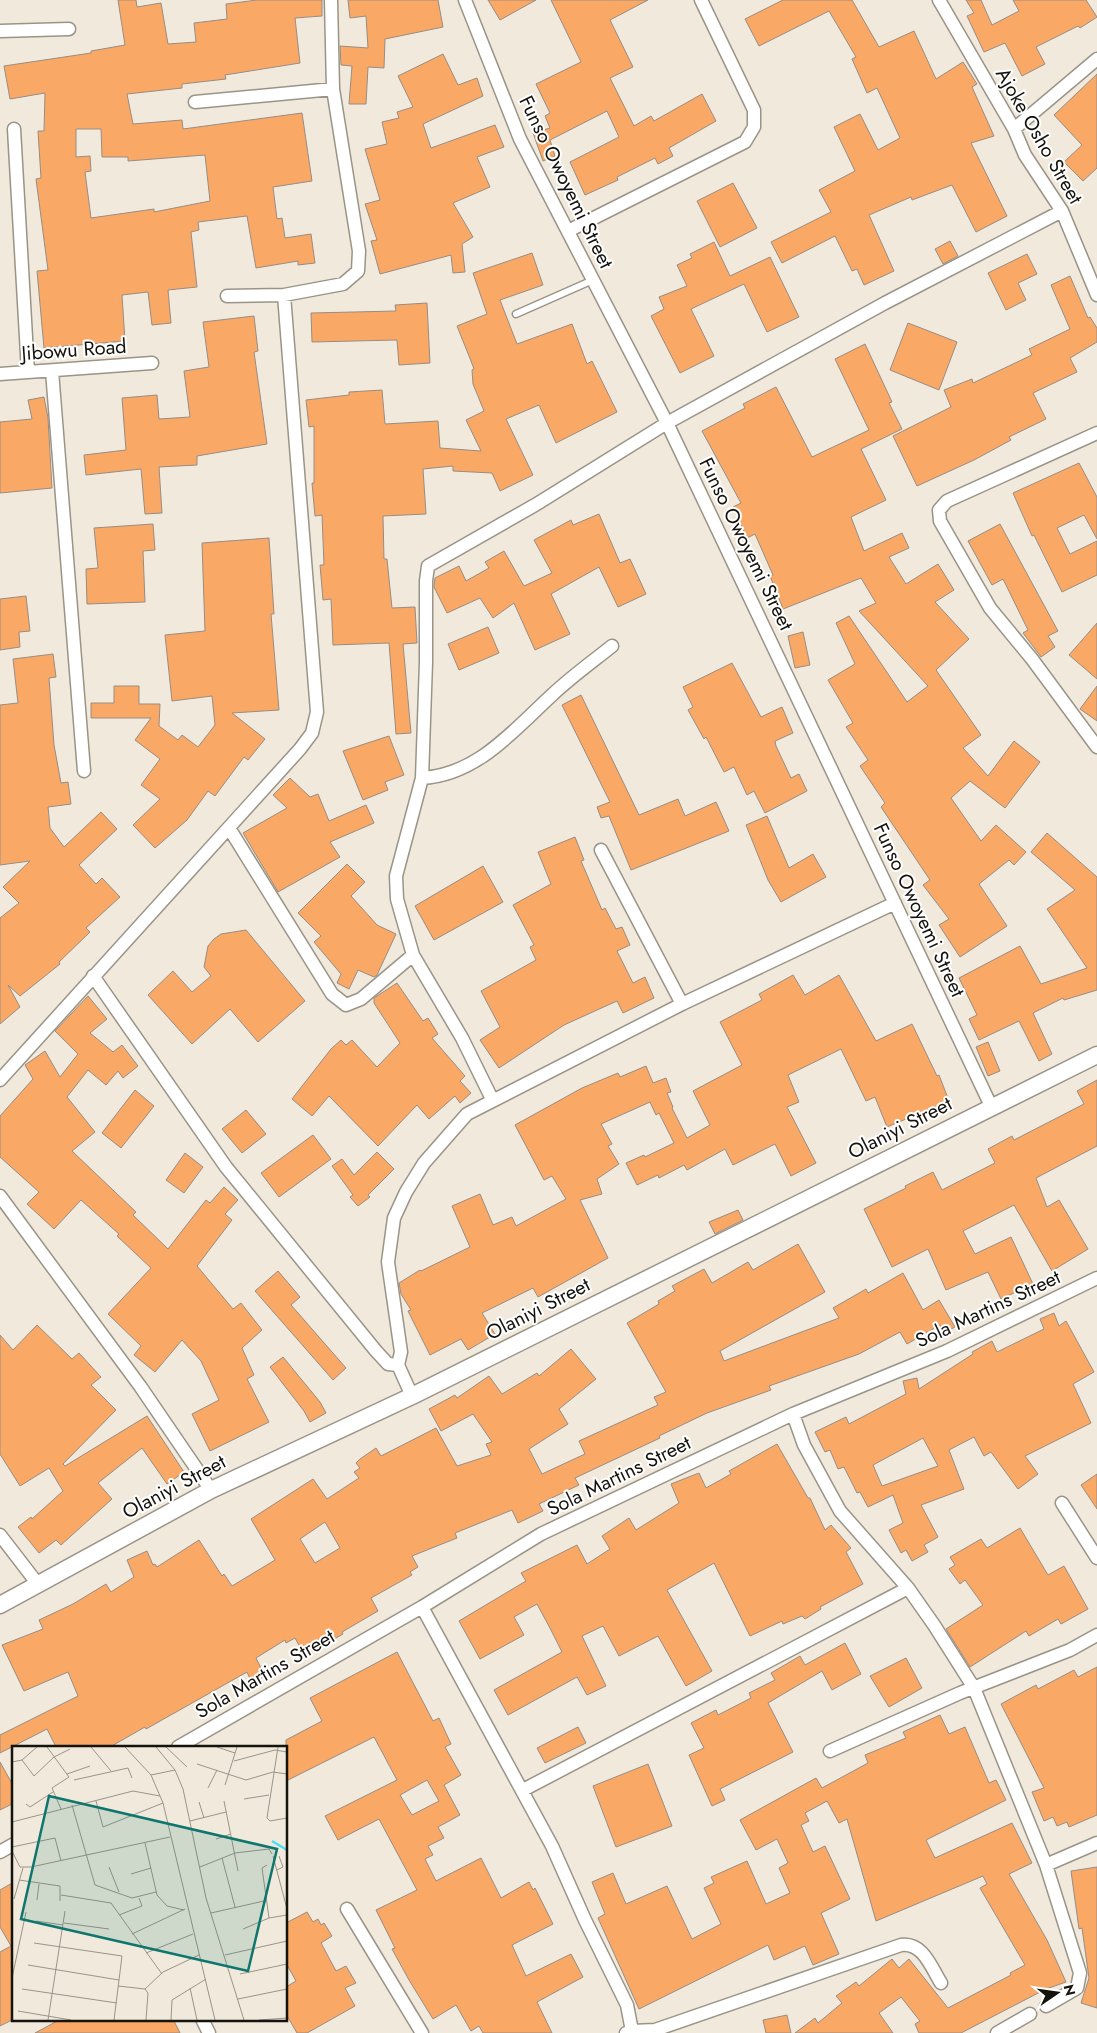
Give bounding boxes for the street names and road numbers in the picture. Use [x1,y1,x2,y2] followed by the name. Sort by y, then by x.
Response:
[988,63,1090,210] street label: Ajoke Osho Street
[512,91,621,273] street label: Funso Owoyemi Street
[17,332,128,368] street label: Jibowu Road
[692,453,801,635] street label: Funso Owoyemi Street
[866,818,972,1002] street label: Funso Owoyemi Street
[843,1089,957,1167] street label: Olaniyi Street
[911,1263,1065,1355] street label: Sola Martins Street
[481,1270,595,1348] street label: Olaniyi Street
[542,1428,696,1523] street label: Sola Martins Street
[117,1447,231,1526] street label: Olaniyi Street
[190,1622,340,1726] street label: Sola Martins Street

